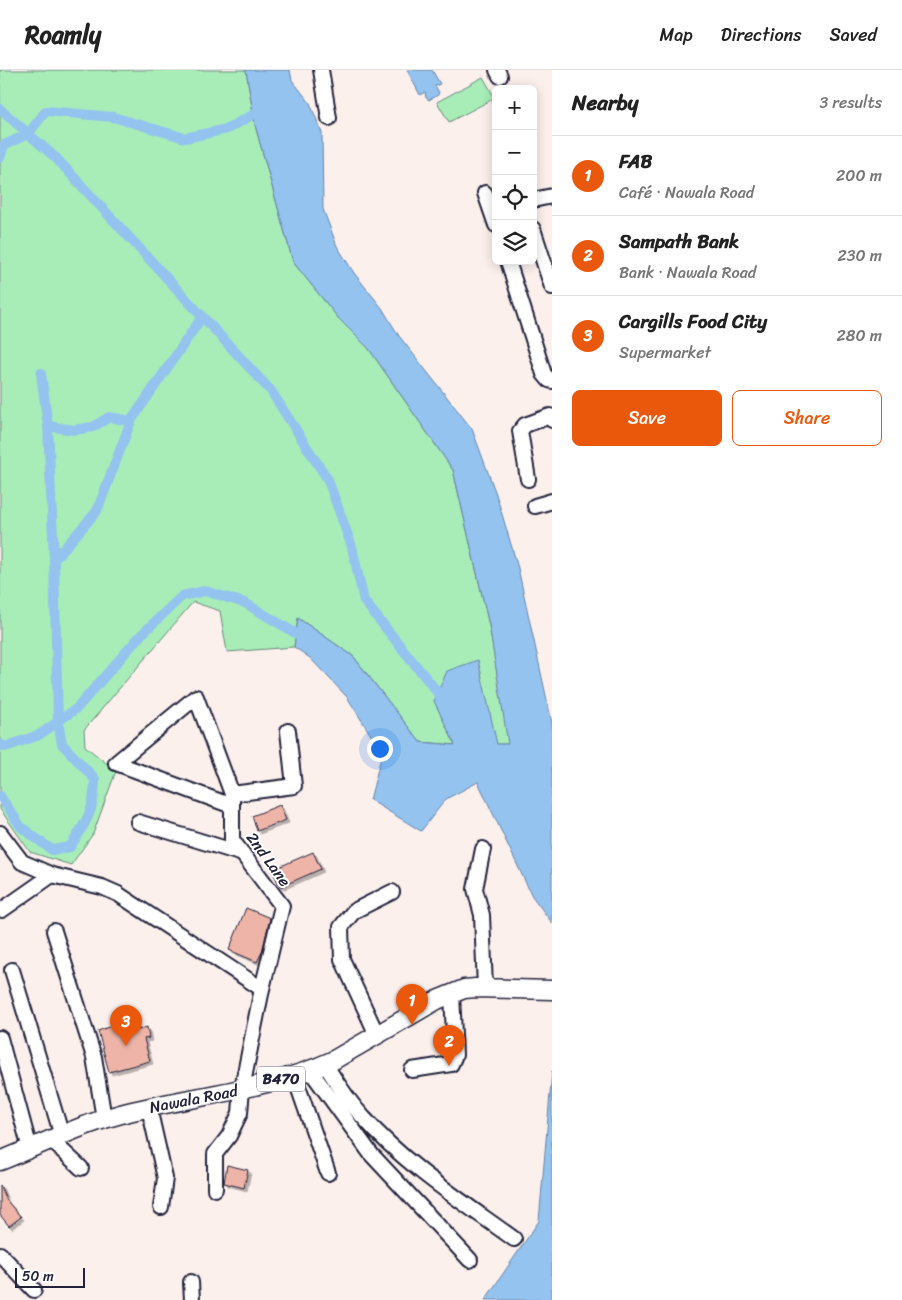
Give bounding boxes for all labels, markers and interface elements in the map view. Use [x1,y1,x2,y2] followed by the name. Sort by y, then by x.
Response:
[25,14,101,56] text: Roamly
[660,19,693,51] text: Map
[721,19,802,51] text: Directions
[830,19,877,51] text: Saved
[572,84,638,122] text: Nearby
[492,85,537,265] map controls
[492,85,537,130] button: +
[819,88,882,117] text: 3 results
[492,130,537,175] button: −
[619,145,652,178] text: FAB
[585,161,591,190] text: 1
[836,161,882,190] text: 200 m
[492,175,537,220] button: locate
[619,178,754,207] text: Café · Nawala Road
[492,220,537,265] button: layers
[619,225,739,258] text: Sampath Bank
[583,241,593,270] text: 2
[837,241,882,270] text: 230 m
[619,258,756,287] text: Bank · Nawala Road
[619,305,767,338] text: Cargills Food City
[584,321,592,350] text: 3
[837,321,882,350] text: 280 m
[619,338,711,367] text: Supermarket
[572,390,722,446] button: Save
[732,390,882,446] button: Share
[367,736,393,762] your location
[238,825,299,893] street label: 2nd Lane
[396,984,428,1025] pin: 1
[110,1005,142,1046] pin: 3
[433,1025,465,1066] pin: 2
[257,1066,305,1092] road number: B470
[147,1076,242,1122] street label: Nawala Road
[22,1264,54,1289] text: 50 m
[15,1265,85,1288] scale bar

